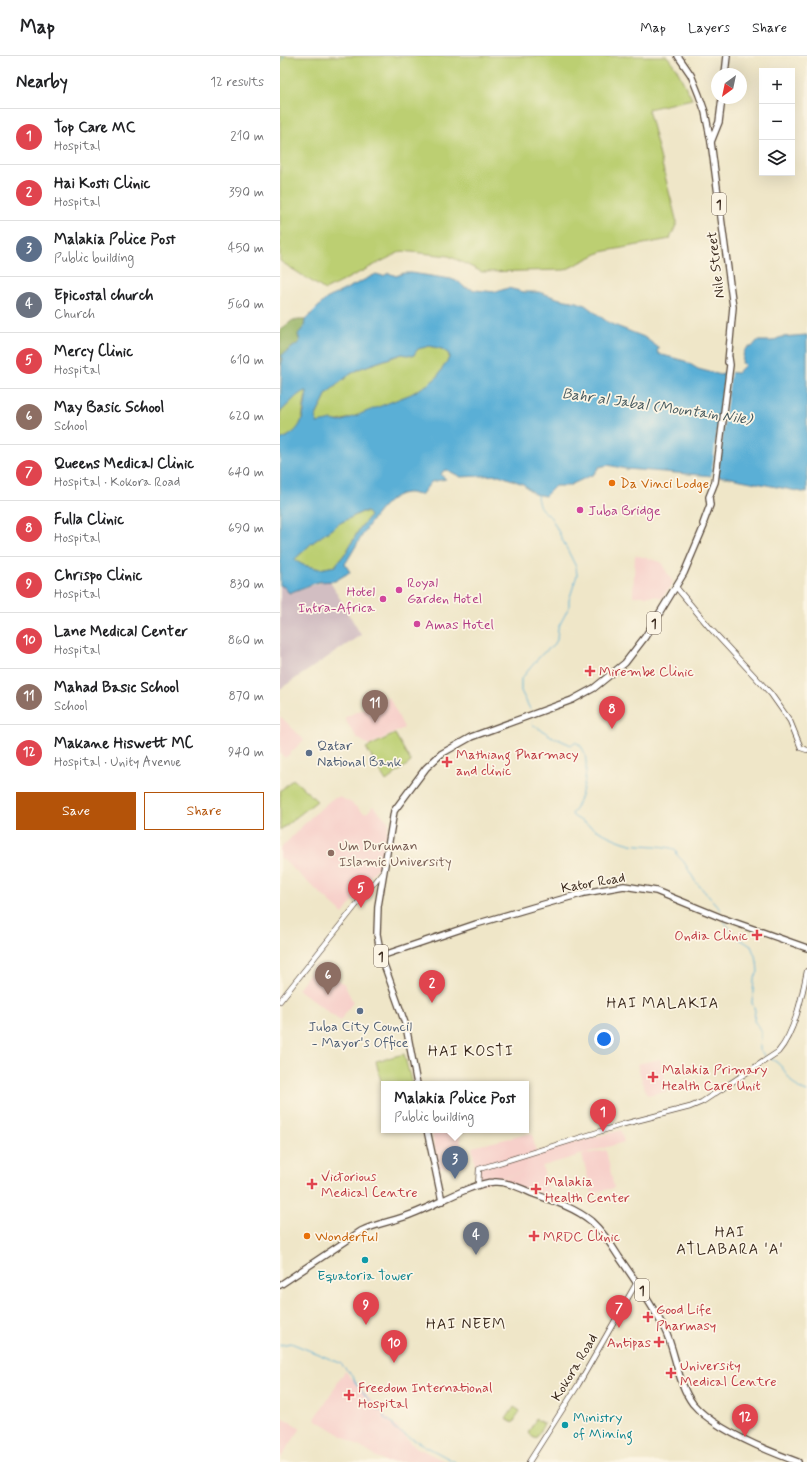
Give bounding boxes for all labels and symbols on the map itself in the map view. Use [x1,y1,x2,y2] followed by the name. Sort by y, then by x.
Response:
[711,68,747,104] north arrow
[712,193,726,215] road number: 1
[703,230,729,299] street label: Nile Street
[561,384,755,430] water label: Bahr al Jabal (Mountain Nile)
[620,475,709,493] place label: Da Vinci Lodge
[607,478,617,488] marker: Da Vinci Lodge
[588,502,661,521] place label: Juba Bridge
[575,505,585,515] marker: Juba Bridge
[407,574,482,608] place label: Royal Garden Hotel
[298,583,376,617] place label: Hotel Intra-Africa
[394,585,404,595] marker: Royal Garden Hotel
[378,594,388,604] marker: Hotel Intra-Africa
[647,612,661,634] road number: 1
[425,616,494,634] place label: Amas Hotel
[412,619,422,629] marker: Amas Hotel
[599,663,694,681] place label: Mirembe Clinic
[584,665,596,677] marker: Mirembe Clinic
[362,690,388,723] pin: 11
[599,696,625,729] pin: 8
[317,737,402,771] place label: Qatar National Bank
[456,746,579,780] place label: Mathiang Pharmacy and clinic
[304,748,314,758] marker: Qatar National Bank
[441,756,453,768] marker: Mathiang Pharmacy and clinic
[339,837,452,871] place label: Um Duruman Islamic University
[326,848,336,858] marker: Um Duruman Islamic University
[560,868,627,897] street label: Kator Road
[348,875,374,908] pin: 5
[674,927,749,945] place label: Ondia Clinic
[751,929,763,941] marker: Ondia Clinic
[374,945,388,967] road number: 1
[315,962,341,995] pin: 6
[419,970,445,1003] pin: 2
[607,994,719,1014] district label: HAI MALAKIA
[355,1006,365,1016] marker: Juba City Council - Mayor's Office
[308,1018,412,1052] place label: Juba City Council - Mayor's Office
[594,1029,614,1049] your location
[428,1042,514,1062] district label: HAI KOSTI
[662,1061,768,1095] place label: Malakia Primary Health Care Unit
[647,1071,659,1083] marker: Malakia Primary Health Care Unit
[590,1099,616,1132] pin: 1
[442,1146,468,1179] pin: 3
[321,1168,418,1202] place label: Victorious Medical Centre
[545,1173,630,1207] place label: Malakia Health Center
[306,1178,318,1190] marker: Victorious Medical Centre
[530,1183,542,1195] marker: Malakia Health Center
[463,1222,489,1255] pin: 4
[676,1223,784,1260] district label: HAI ATLABARA 'A'
[315,1228,378,1246] place label: Wonderful
[543,1228,621,1246] place label: MRDC Clinic
[528,1230,540,1242] marker: MRDC Clinic
[302,1231,312,1241] marker: Wonderful
[360,1255,370,1265] marker: Equatoria Tower
[317,1267,413,1285] place label: Equatoria Tower
[635,1279,649,1301] road number: 1
[353,1292,379,1325] pin: 9
[606,1295,632,1328] pin: 7
[656,1301,716,1335] place label: Good Life Pharmasy
[643,1312,653,1322] marker: Good Life Pharmasy
[426,1315,506,1335] district label: HAI NEEM
[381,1330,407,1363] pin: 10
[548,1331,602,1404] street label: Kokora Road
[607,1334,651,1352] place label: Antipas
[654,1337,664,1347] marker: Antipas
[680,1357,777,1391] place label: University Medical Centre
[665,1367,677,1379] marker: University Medical Centre
[358,1379,492,1413] place label: Freedom International Hospital
[343,1389,355,1401] marker: Freedom International Hospital
[732,1404,758,1437] pin: 12
[573,1409,633,1445] place label: Ministry of Mining
[560,1420,570,1430] marker: Ministry of Mining

